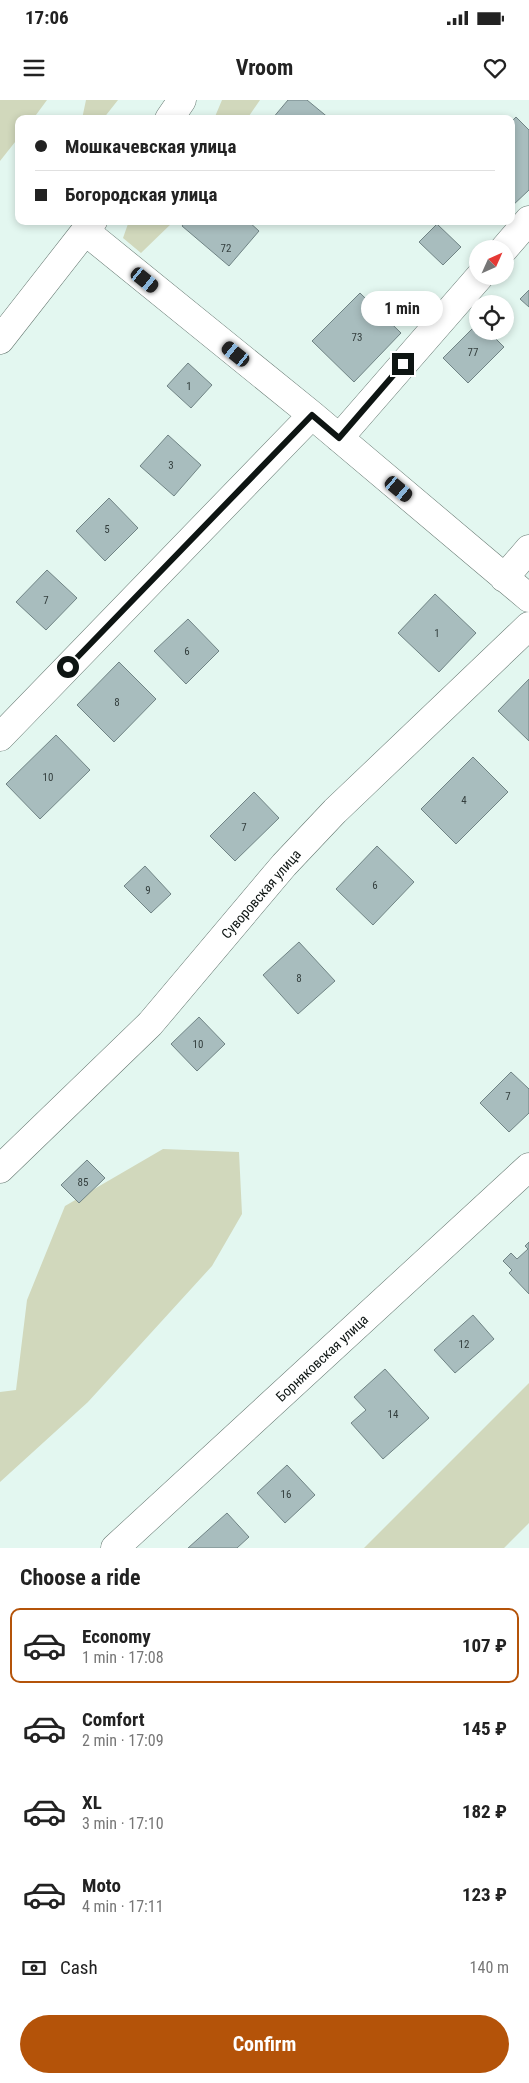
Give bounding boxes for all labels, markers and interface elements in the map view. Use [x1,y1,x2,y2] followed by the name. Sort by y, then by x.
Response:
[25,6,69,29] text: 17:06
[20,54,48,82] icon: menu
[481,54,509,82] icon: heart
[236,55,293,80] text: Vroom
[65,135,236,158] text: Мошкачевская улица
[65,183,217,206] text: Богородская улица
[469,240,514,285] north arrow
[469,240,514,340] map controls
[221,242,231,255] house number: 72
[128,265,161,295] car
[362,292,444,326] callout: 1 min
[469,295,514,340] button: locate
[384,299,420,318] text: 1 min
[352,331,362,344] house number: 73
[219,339,252,369] car
[468,346,478,359] house number: 77
[392,353,414,375] route end
[186,380,192,393] house number: 1
[168,459,174,472] house number: 3
[382,474,415,504] car
[104,523,110,536] house number: 5
[43,594,49,607] house number: 7
[434,627,440,640] house number: 1
[184,645,190,658] house number: 6
[57,656,79,678] route start
[114,696,120,709] house number: 8
[43,771,53,784] house number: 10
[461,794,467,807] house number: 4
[241,821,247,834] house number: 7
[218,846,304,942] street label: Суворовская улица
[372,879,378,892] house number: 6
[145,884,151,897] house number: 9
[296,972,302,985] house number: 8
[193,1038,203,1051] house number: 10
[505,1090,511,1103] house number: 7
[78,1176,88,1189] house number: 85
[273,1311,371,1405] street label: Борняковская улица
[459,1338,469,1351] house number: 12
[388,1408,399,1421] house number: 14
[281,1488,291,1501] house number: 16
[20,1565,141,1590] text: Choose a ride
[22,1623,67,1668] icon: car
[82,1625,151,1648] text: Economy
[462,1634,507,1657] text: 107 ₽
[82,1648,164,1667] text: 1 min · 17:08
[22,1706,67,1751] icon: car
[82,1708,145,1731] text: Comfort
[462,1717,507,1740] text: 145 ₽
[82,1731,164,1750] text: 2 min · 17:09
[22,1789,67,1834] icon: car
[82,1791,102,1814] text: XL
[462,1800,507,1823] text: 182 ₽
[82,1814,164,1833] text: 3 min · 17:10
[22,1872,67,1917] icon: car
[82,1874,121,1897] text: Moto
[462,1883,507,1906] text: 123 ₽
[82,1897,164,1916] text: 4 min · 17:11
[20,1954,48,1982] icon: cash
[60,1956,98,1979] text: Cash
[470,1958,509,1977] text: 140 m
[20,2015,509,2073] button: Confirm

